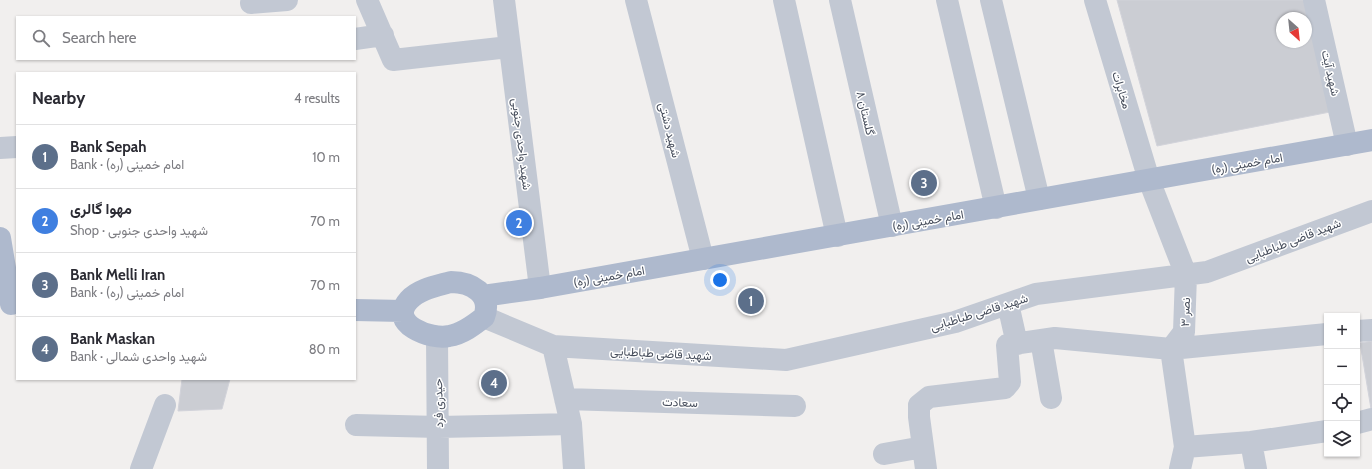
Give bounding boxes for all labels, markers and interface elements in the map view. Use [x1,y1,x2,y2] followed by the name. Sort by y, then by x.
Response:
[1276,12,1312,48] north arrow
[16,16,356,60] search box
[30,27,52,49] icon: search
[62,29,137,47] text: Search here
[1317,49,1344,98] street label: شهید آیت
[1108,69,1135,111] street label: مخابرات
[32,88,85,108] text: Nearby
[854,89,878,137] street label: گلستان ۸
[294,90,340,106] text: 4 results
[508,97,535,191] street label: شهید واحدی جنوبی
[655,101,684,159] street label: شهید دشتی
[70,138,147,156] text: Bank Sepah
[43,149,47,165] text: 1
[312,149,340,165] text: 10 m
[1210,149,1284,178] street label: امام خمینی (ره)
[70,156,184,172] text: Bank · امام خمینی (ره)
[911,168,937,198] pin: 3
[70,200,132,218] text: مهوا گالری
[891,206,965,235] street label: امام خمینی (ره)
[506,208,532,238] pin: 2
[42,213,48,229] text: 2
[310,213,340,229] text: 70 m
[1243,215,1343,266] street label: شهید قاضی طباطبایی
[70,222,208,238] text: Shop · شهید واحدی جنوبی
[572,262,646,291] street label: امام خمینی (ره)
[70,266,165,284] text: Bank Melli Iran
[710,270,730,290] your location
[41,277,49,293] text: 3
[310,277,340,293] text: 70 m
[70,284,184,300] text: Bank · امام خمینی (ره)
[738,286,764,316] pin: 1
[928,290,1030,335] street label: شهید قاضی طباطبایی
[1177,297,1194,327] street label: نصر ۳
[1324,313,1360,457] map controls
[1324,313,1360,349] button: +
[70,330,155,348] text: Bank Maskan
[41,341,49,357] text: 4
[309,341,340,357] text: 80 m
[610,343,712,364] street label: شهید قاضی طباطبایی
[70,348,207,364] text: Bank · شهید واحدی شمالی
[1324,349,1360,385] button: −
[481,368,507,398] pin: 4
[430,378,447,428] street label: حیدری فرد
[1324,385,1360,421] button: locate
[662,394,698,410] street label: سعادت
[1324,421,1360,457] button: layers

